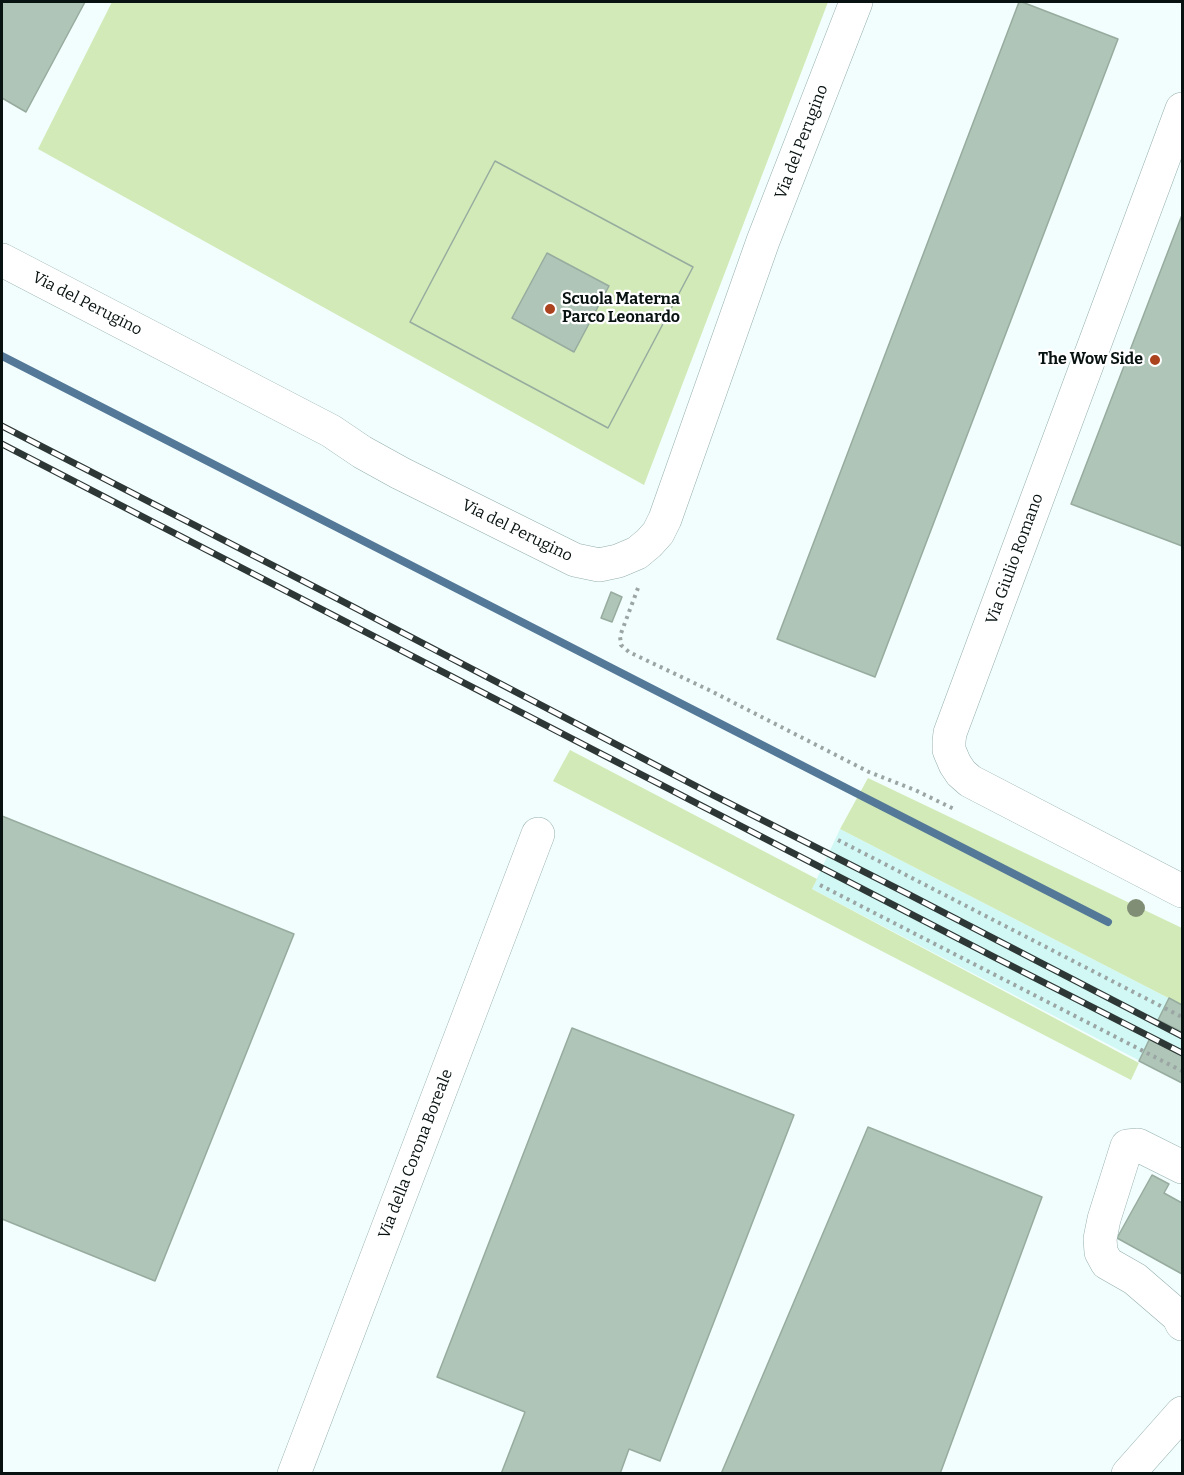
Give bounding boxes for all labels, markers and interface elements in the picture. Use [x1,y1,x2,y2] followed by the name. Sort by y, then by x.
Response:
[771,82,833,202] street label: Via del Perugino
[29,268,145,340] street label: Via del Perugino
[562,290,680,328] place label: Scuola Materna Parco Leonardo
[543,302,557,316] marker: Scuola Materna Parco Leonardo
[1038,350,1143,370] place label: The Wow Side
[1148,353,1162,367] marker: The Wow Side
[982,491,1048,627] street label: Via Giulio Romano
[459,496,575,566] street label: Via del Perugino
[375,1067,457,1241] street label: Via della Corona Boreale

